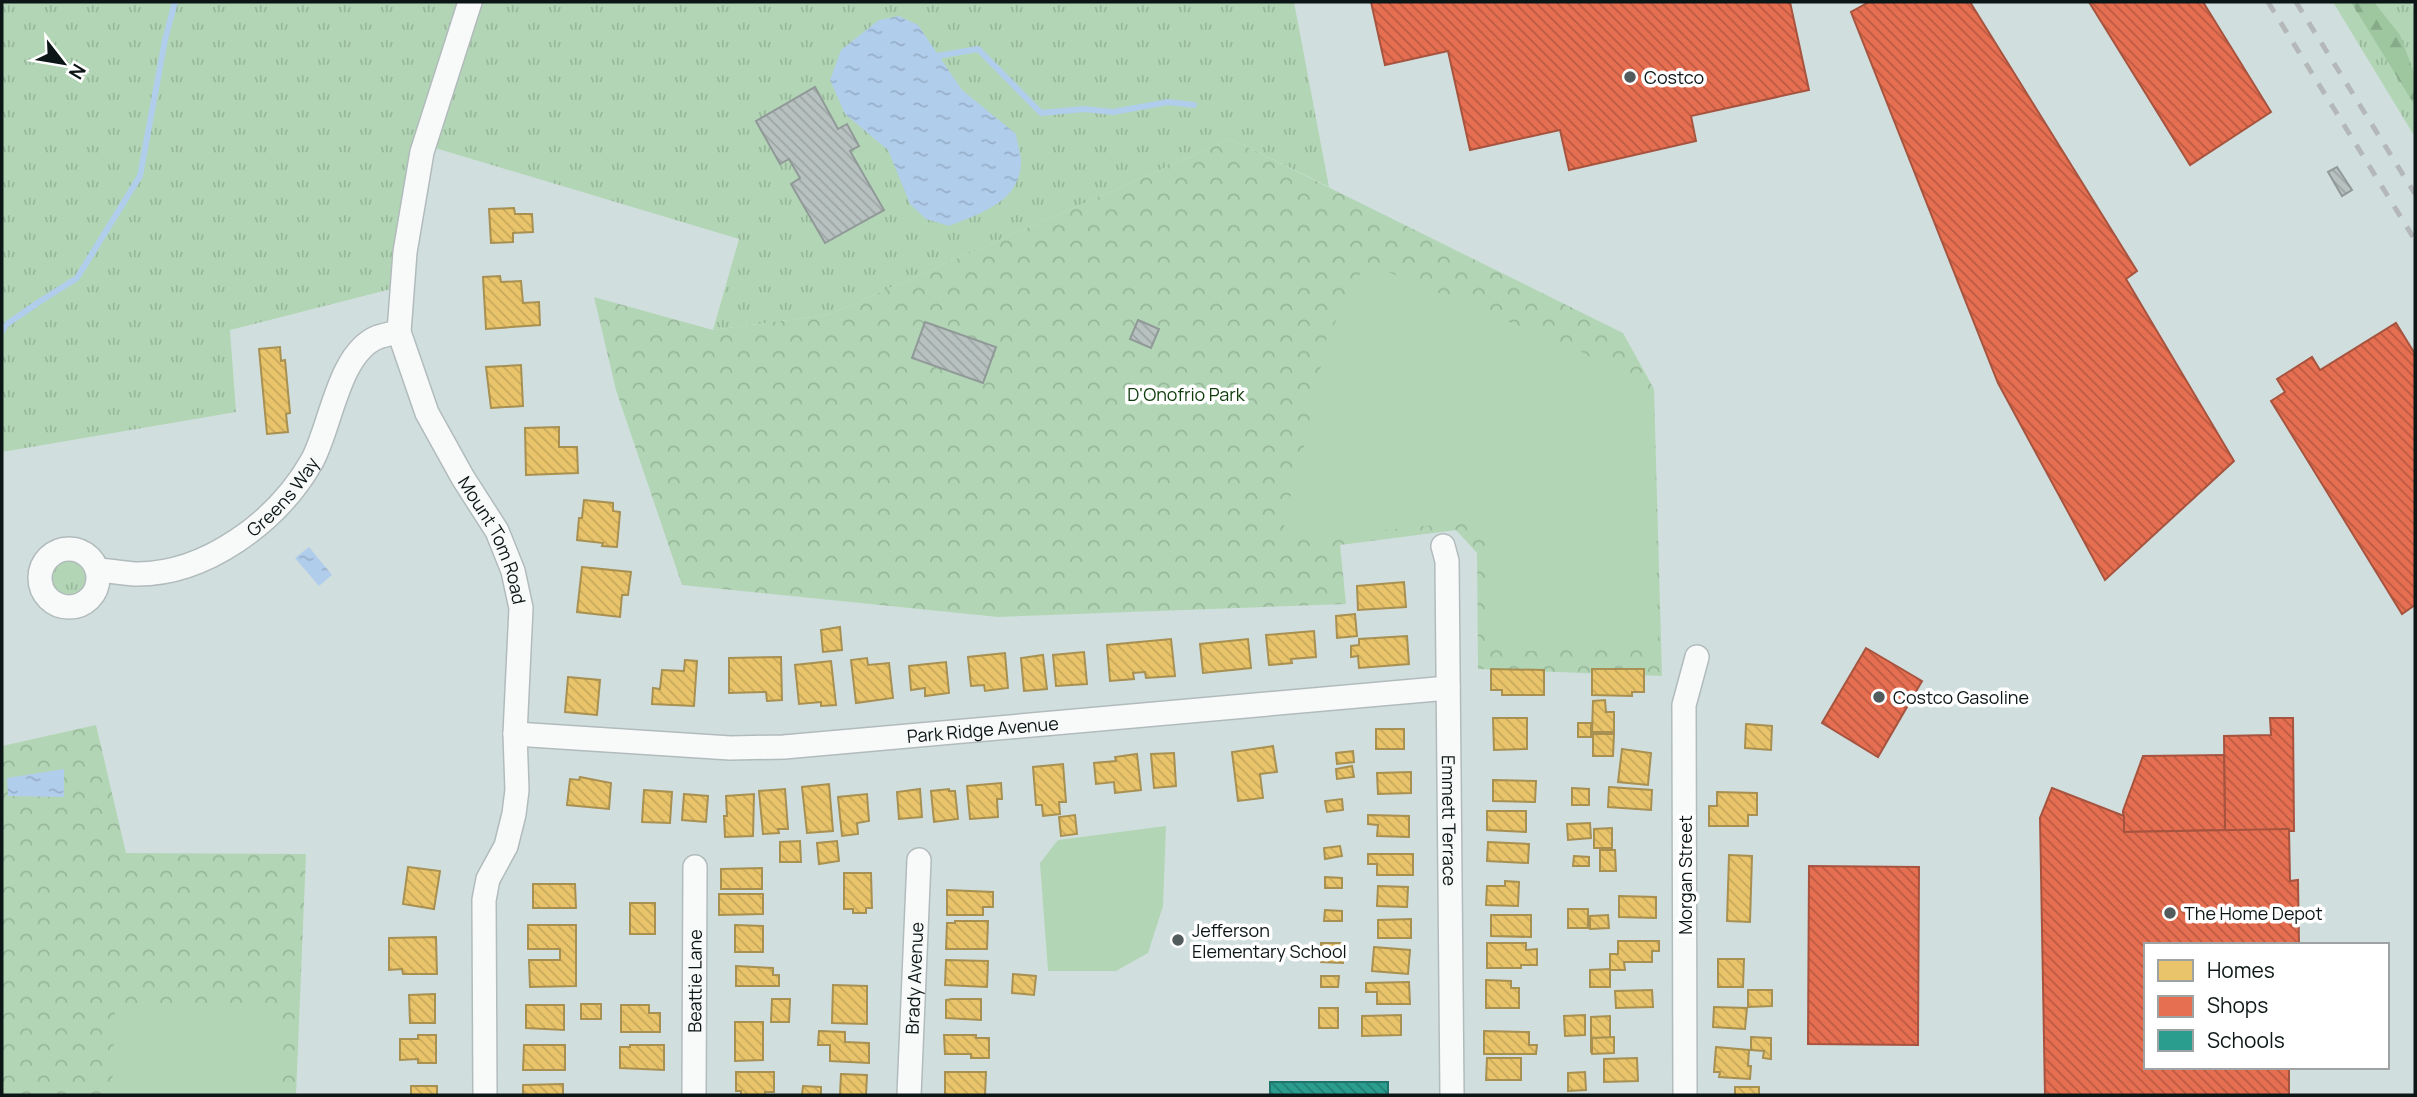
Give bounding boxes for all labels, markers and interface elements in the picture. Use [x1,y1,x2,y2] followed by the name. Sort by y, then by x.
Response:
[28,28,98,98] north arrow
[63,59,92,84] text: N
[1644,65,1704,89] place label: Costco
[1622,69,1638,85] marker: Costco
[1127,382,1246,406] park label: D'Onofrio Park
[241,452,324,542] street label: Greens Way
[453,472,532,606] street label: Mount Tom Road
[1893,685,2029,709] place label: Costco Gasoline
[1871,689,1887,705] marker: Costco Gasoline
[906,711,1060,748] street label: Park Ridge Avenue
[1437,755,1462,886] street label: Emmett Terrace
[1673,815,1697,935] street label: Morgan Street
[2184,901,2323,925] place label: The Home Depot
[2162,905,2178,921] marker: The Home Depot
[1192,918,1347,963] place label: Jefferson Elementary School
[900,921,928,1035] street label: Brady Avenue
[682,929,707,1033] street label: Beattie Lane
[1170,932,1186,948] marker: Jefferson Elementary School
[2144,943,2389,1069] legend
[2207,956,2275,984] text: Homes
[2207,991,2268,1019] text: Shops
[2207,1026,2285,1054] text: Schools

